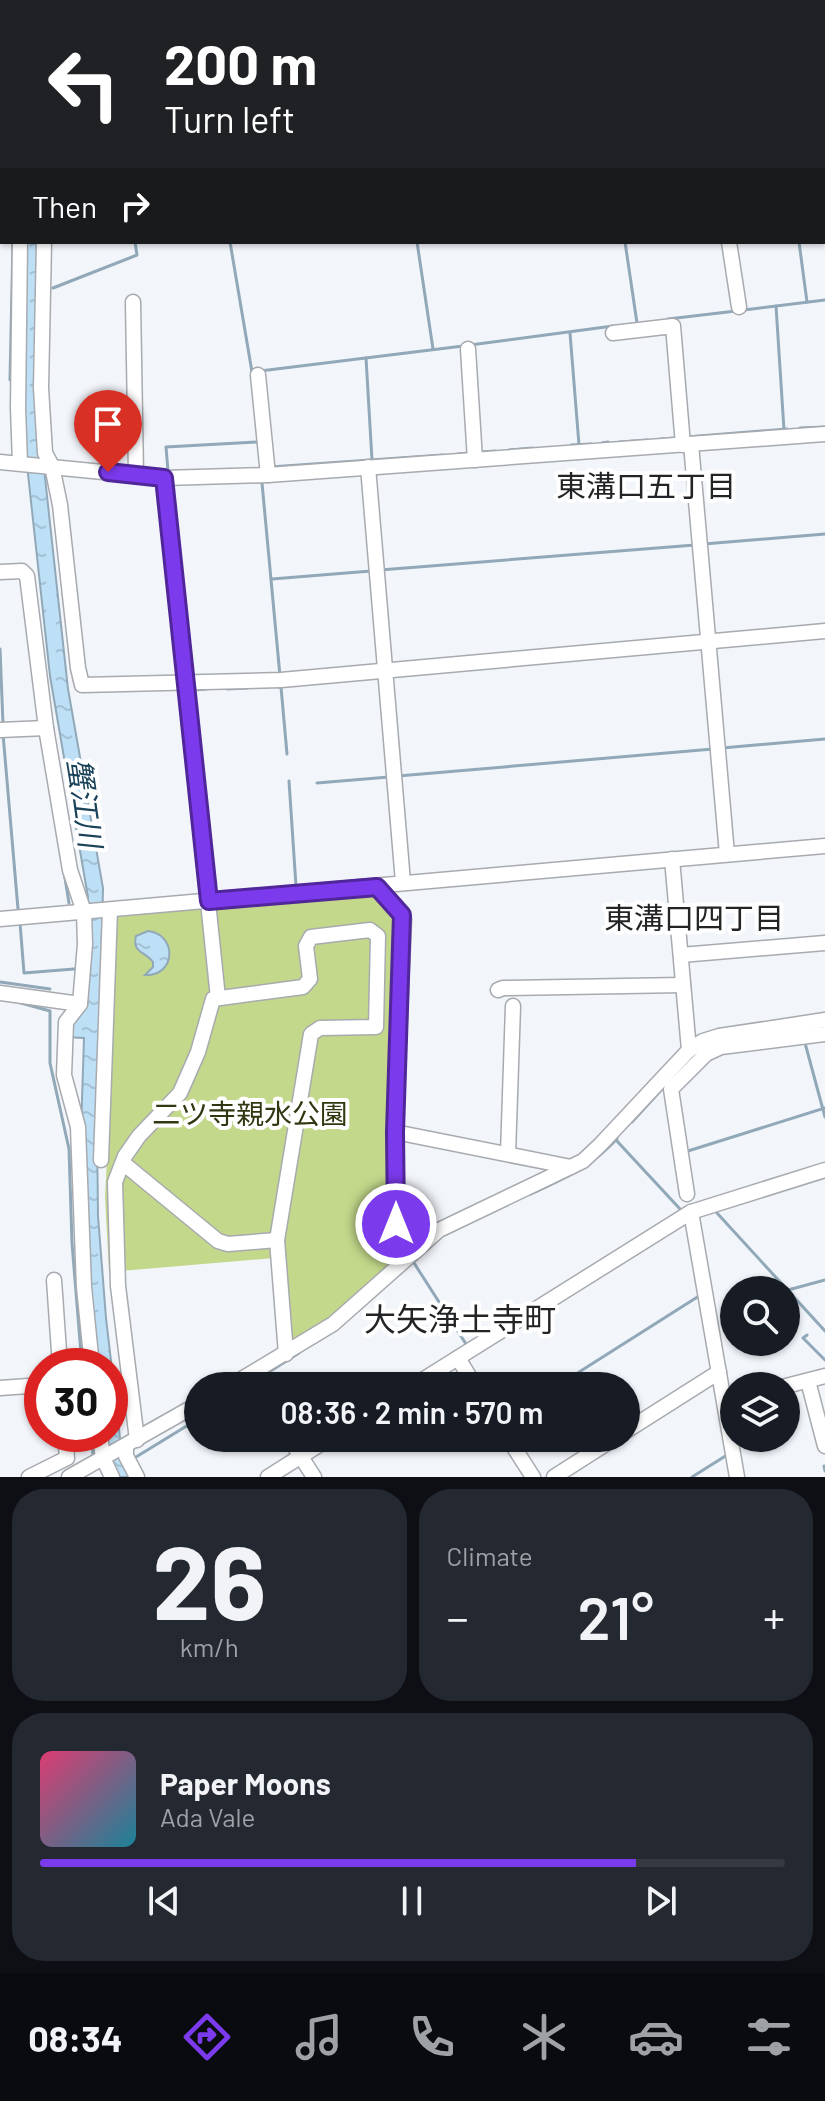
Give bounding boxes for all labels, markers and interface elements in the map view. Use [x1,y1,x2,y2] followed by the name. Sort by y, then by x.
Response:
[164,29,317,96] text: 200 m
[32,32,136,136] icon: left
[164,97,295,140] text: Turn left
[113,184,157,228] icon: right
[32,188,97,224] text: Then
[74,390,142,472] pin
[86,402,130,446] icon: arrive
[556,467,736,503] district label: 東溝口五丁目
[62,756,110,853] water label: 蟹江川
[604,899,784,935] district label: 東溝口四丁目
[152,1096,348,1130] park label: 二ツ寺親水公園
[354,1182,438,1266] position arrow
[720,1276,800,1452] map controls
[720,1276,800,1356] button: search
[364,1299,556,1337] district label: 大矢浄土寺町
[24,1348,128,1452] speed limit sign: 30
[720,1372,800,1452] button: layers
[281,1394,543,1430] text: 08:36 · 2 min · 570 m
[152,1516,266,1641] text: 26
[447,1540,533,1571] text: Climate
[578,1580,654,1652] text: 21°
[447,1590,469,1643] text: −
[763,1590,785,1643] text: +
[180,1631,239,1662] text: km/h
[160,1765,331,1801] text: Paper Moons
[160,1801,255,1832] text: Ada Vale
[142,1879,186,1923] icon: previous
[390,1879,434,1923] icon: pause
[639,1879,683,1923] icon: next
[179,2009,235,2065] icon: directions
[291,2009,347,2065] icon: music
[404,2009,460,2065] icon: phone
[516,2009,572,2065] icon: climate
[628,2009,684,2065] icon: car
[741,2009,797,2065] icon: filters
[28,2016,123,2059] text: 08:34

